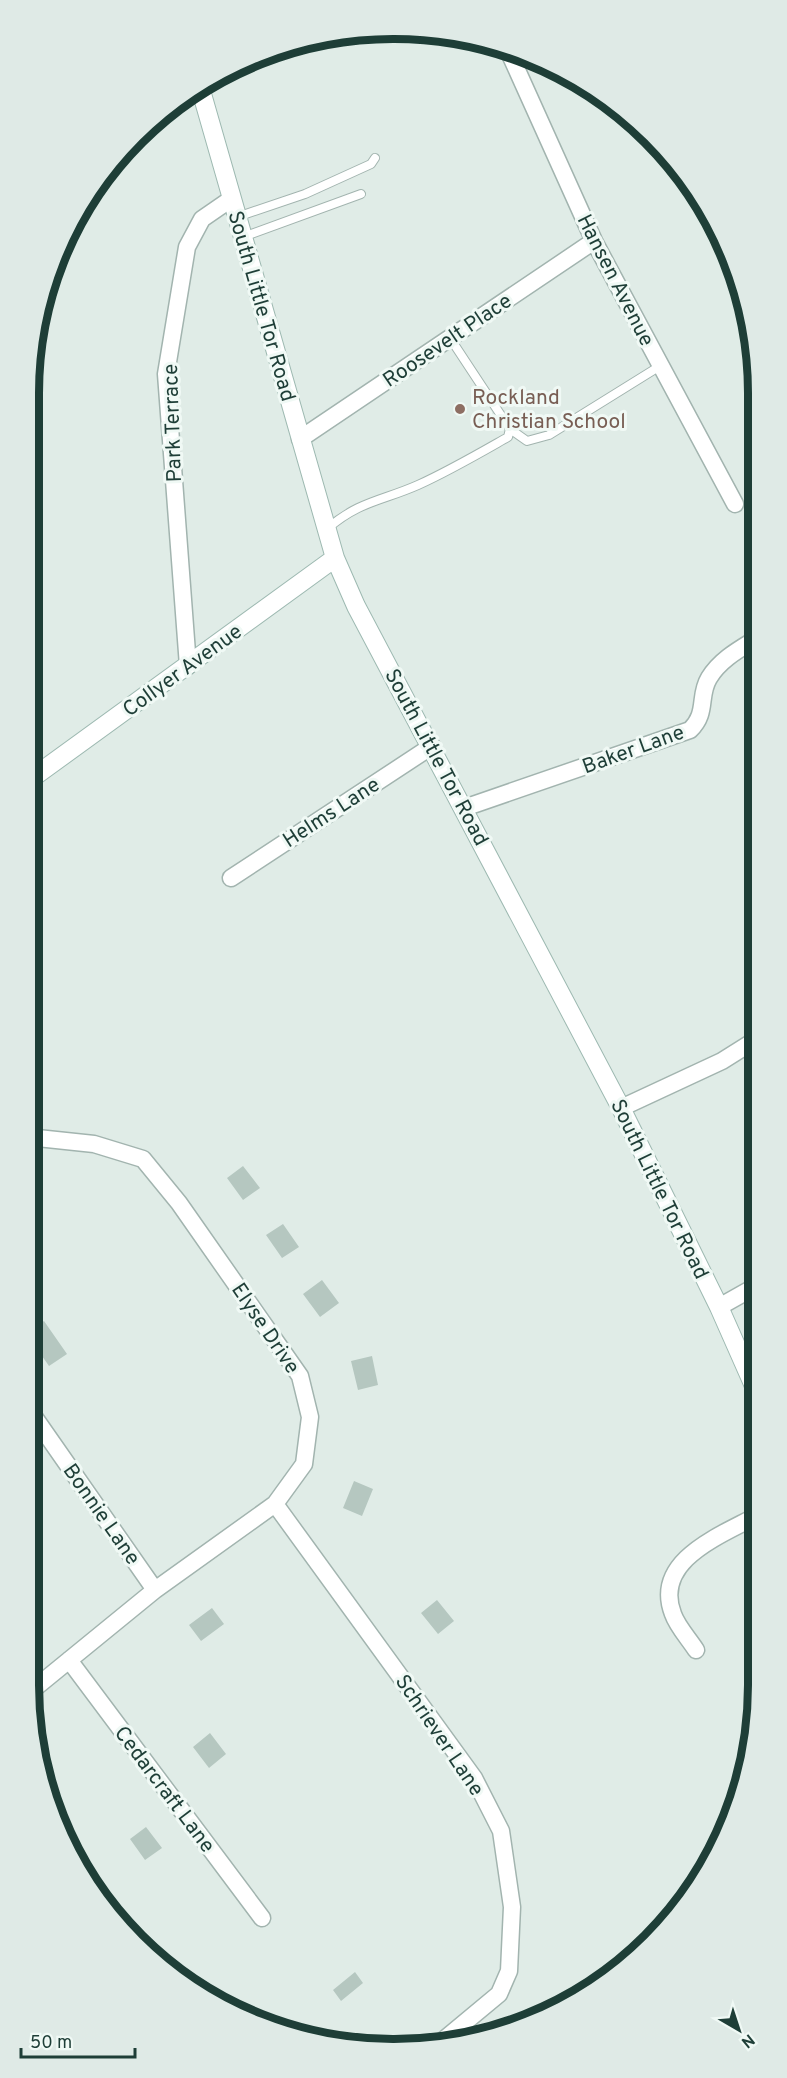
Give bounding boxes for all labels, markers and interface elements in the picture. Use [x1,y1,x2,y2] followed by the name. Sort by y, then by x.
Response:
[220,208,301,405] street label: South Little Tor Road
[570,210,659,351] street label: Hansen Avenue
[378,288,518,394] street label: Roosevelt Place
[158,363,189,483] street label: Park Terrace
[472,385,626,436] place label: Rockland Christian School
[453,402,467,416] marker: Rockland Christian School
[118,619,248,724] street label: Collyer Avenue
[378,664,494,851] street label: South Little Tor Road
[579,719,688,781] street label: Baker Lane
[278,772,386,855] street label: Helms Lane
[603,1095,714,1284] street label: South Little Tor Road
[224,1278,305,1380] street label: Elyse Drive
[56,1459,146,1571] street label: Bonnie Lane
[388,1670,489,1802] street label: Schriever Lane
[107,1721,220,1859] street label: Cedarcraft Lane
[709,2000,769,2060] north arrow
[21,2021,135,2059] scale bar
[736,2029,758,2051] text: N
[30,2032,72,2055] text: 50 m

